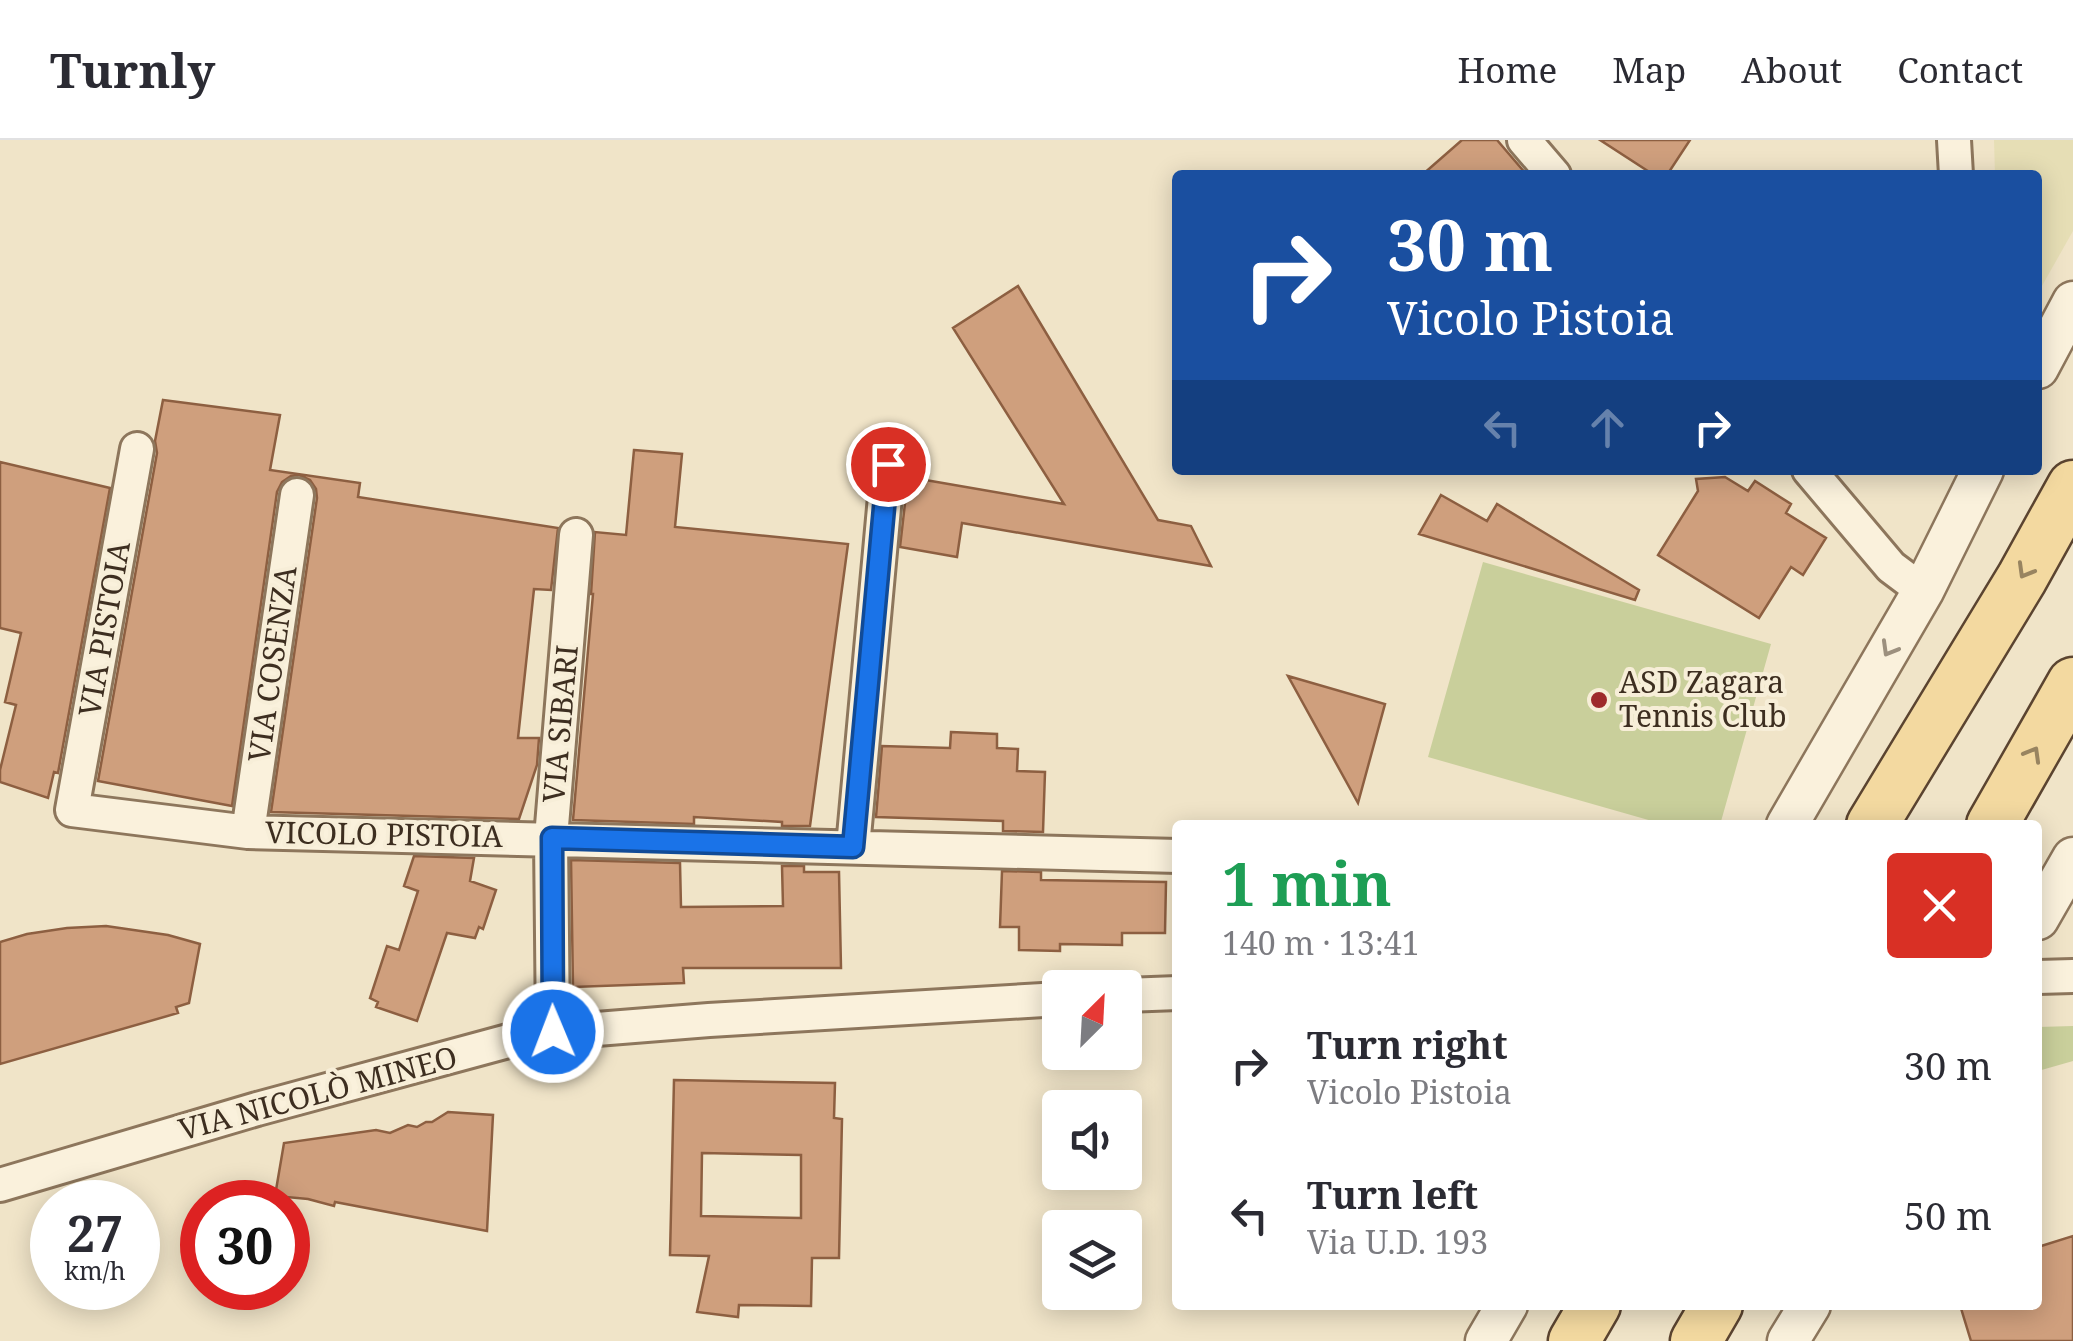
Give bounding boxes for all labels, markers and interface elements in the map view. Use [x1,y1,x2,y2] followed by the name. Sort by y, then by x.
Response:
[50,37,215,102] text: Turnly
[1457,46,1557,93] text: Home
[1612,46,1686,93] text: Map
[1741,46,1842,93] text: About
[1897,46,2023,93] text: Contact
[1387,196,1553,292] text: 30 m
[1222,210,1352,340] icon: right
[1387,287,1675,348] text: Vicolo Pistoia
[1475,400,1530,455] icon: left
[1580,400,1635,455] icon: ahead
[1685,400,1740,455] icon: right
[846,422,931,507] pin
[861,437,916,492] icon: arrive
[68,537,139,720] street label: VIA PISTOIA
[2018,561,2038,579] one-way arrow
[237,562,306,765] street label: VIA COSENZA
[1882,638,1902,656] one-way arrow
[532,643,587,805] street label: VIA SIBARI
[1619,661,1787,736] place label: ASD Zagara Tennis Club
[1588,689,1610,711] marker: ASD Zagara Tennis Club
[2020,747,2040,765] one-way arrow
[265,811,504,856] street label: VICOLO PISTOIA
[1222,842,1392,924] text: 1 min
[1887,853,1992,958] button: close
[1222,921,1420,964] text: 140 m · 13:41
[1042,970,1142,1070] north arrow
[1042,970,1142,1310] map controls
[501,980,605,1084] position arrow
[1307,1018,1508,1070] text: Turn right
[174,1036,461,1149] street label: VIA NICOLÒ MINEO
[1222,1038,1277,1093] icon: right
[1904,1039,1992,1091] text: 30 m
[1307,1070,1512,1113] text: Vicolo Pistoia
[1042,1090,1142,1190] button: sound
[1307,1168,1478,1220] text: Turn left
[180,1180,310,1310] speed limit sign: 30
[1222,1188,1277,1243] icon: left
[1904,1189,1992,1241] text: 50 m
[67,1199,123,1267] text: 27
[1042,1210,1142,1310] button: layers
[1307,1220,1488,1263] text: Via U.D. 193
[64,1253,126,1287] text: km/h

